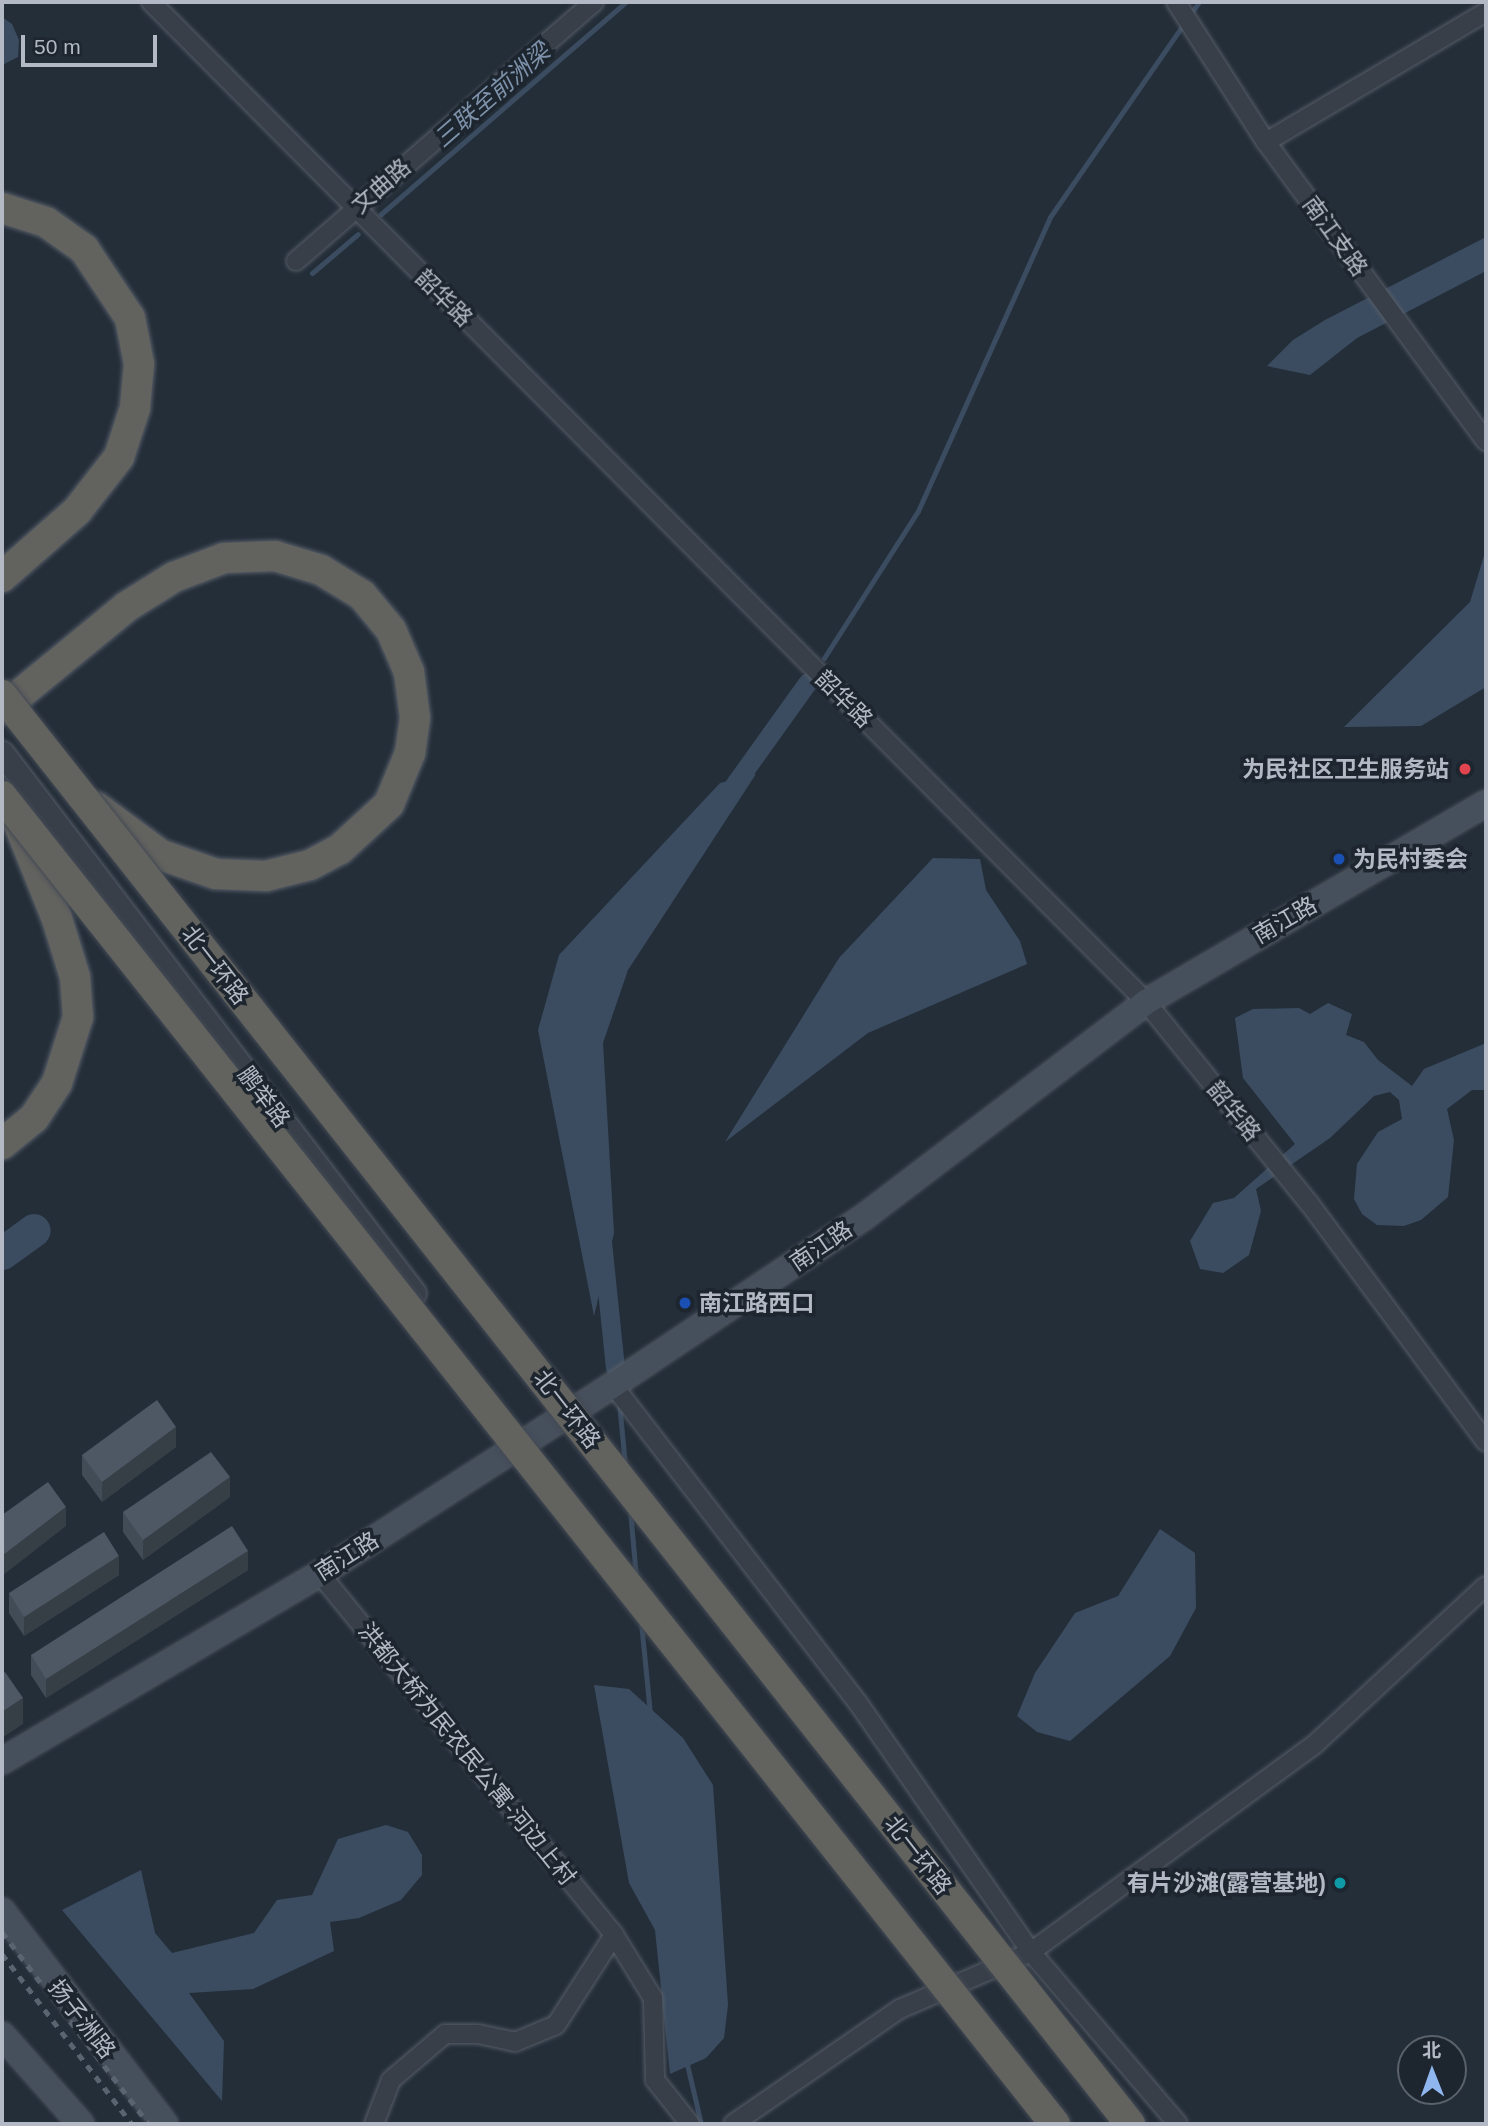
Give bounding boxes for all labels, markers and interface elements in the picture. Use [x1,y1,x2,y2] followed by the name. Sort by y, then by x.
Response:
[24,21,161,65] scale bar
[34,35,81,58] text: 50 m
[428,37,556,153] water label: 三联至前洲梁
[346,153,416,219] street label: 文曲路
[1297,191,1373,281] street label: 南江支路
[410,264,478,332] street label: 韶华路
[810,665,878,733] street label: 韶华路
[1242,755,1449,783] place label: 为民社区卫生服务站
[1455,759,1475,779] marker: 为民社区卫生服务站
[1353,845,1468,873] place label: 为民村委会
[1331,851,1347,867] marker: 为民村委会
[1248,891,1322,949] street label: 南江路
[176,920,254,1010] street label: 北一环路
[232,1061,296,1133] street label: 鹏举路
[1202,1076,1266,1146] street label: 韶华路
[785,1215,857,1277] street label: 南江路
[699,1289,814,1317] place label: 南江路西口
[677,1295,693,1311] marker: 南江路西口
[528,1364,606,1454] street label: 北一环路
[310,1526,384,1586] street label: 南江路
[353,1617,581,1891] street label: 洪都大桥为民农民公寓-河边上村
[879,1810,957,1900] street label: 北一环路
[1127,1869,1326,1897] place label: 有片沙滩(露营基地)
[1332,1875,1348,1891] marker: 有片沙滩(露营基地)
[43,1974,121,2064] street label: 扬子洲路
[1397,2035,1467,2105] north arrow
[1422,2040,1441,2061] text: 北

